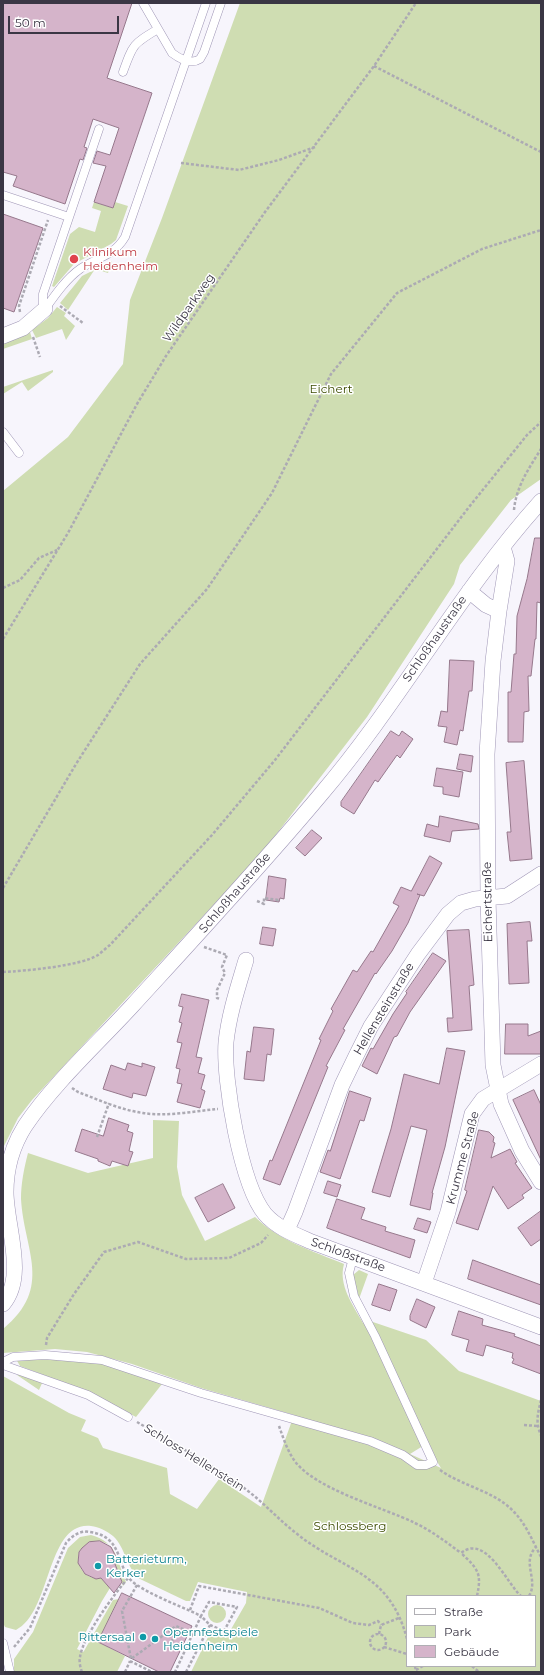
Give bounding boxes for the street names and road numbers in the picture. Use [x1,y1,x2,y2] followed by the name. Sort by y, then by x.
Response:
[160,271,218,345] street label: Wildparkweg
[400,593,470,685] street label: Schloßhaustraße
[196,850,274,936] street label: Schloßhaustraße
[480,862,496,942] street label: Eichertstraße
[351,960,417,1058] street label: Hellensteinstraße
[444,1110,482,1206] street label: Krumme Straße
[309,1235,387,1275] street label: Schloßstraße
[141,1421,247,1495] street label: Schloss Hellenstein

